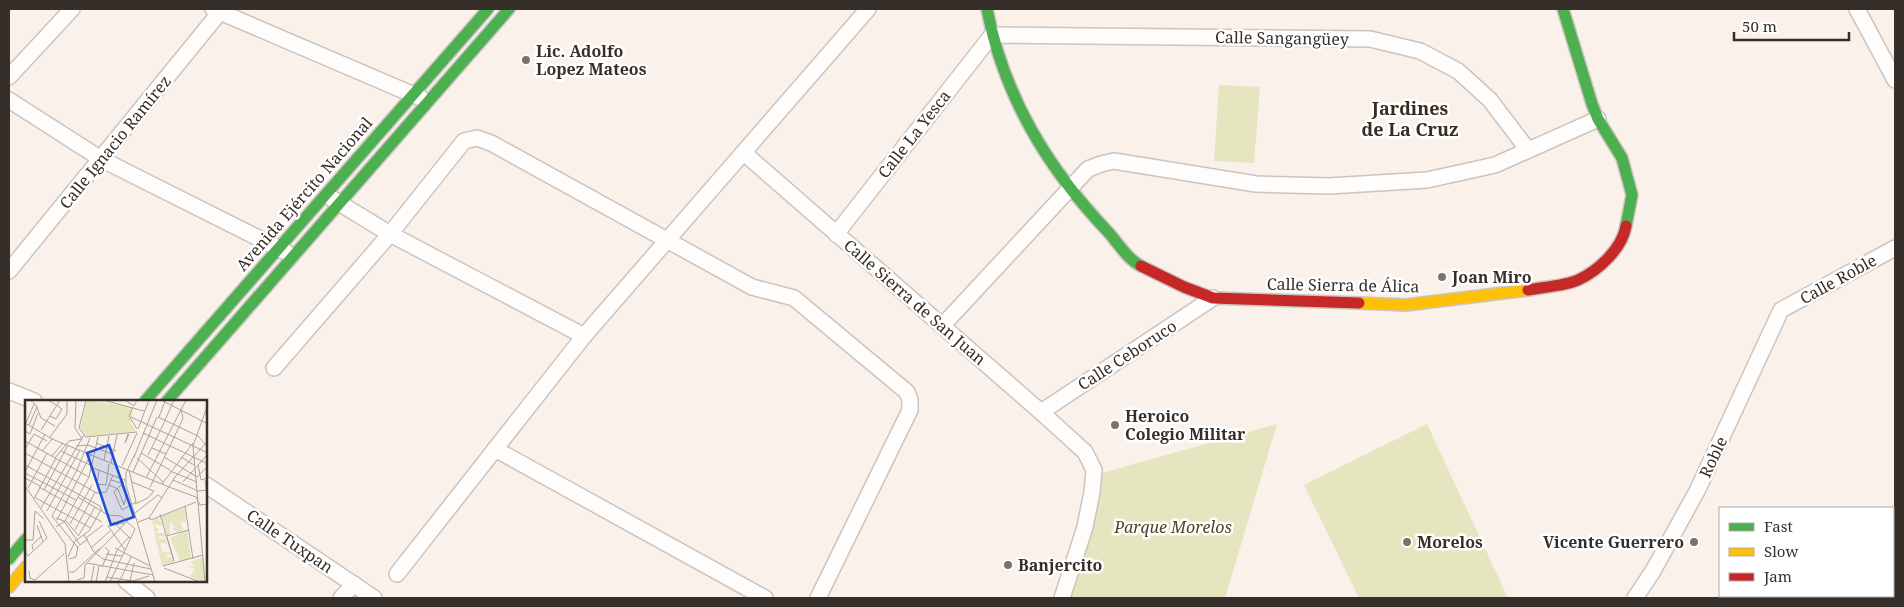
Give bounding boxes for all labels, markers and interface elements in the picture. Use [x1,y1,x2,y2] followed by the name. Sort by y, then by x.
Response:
[1734,10,1849,42] scale bar
[1742,16,1777,36] text: 50 m
[1215,26,1350,50] street label: Calle Sangangüey
[536,40,647,80] place label: Lic. Adolfo Lopez Mateos
[520,54,532,66] marker: Lic. Adolfo Lopez Mateos
[54,71,176,213] street label: Calle Ignacio Ramírez
[873,85,955,183] street label: Calle La Yesca
[1362,96,1458,141] district label: Jardines de La Cruz
[231,112,377,276] street label: Avenida Ejército Nacional
[839,234,991,370] street label: Calle Sierra de San Juan
[1796,249,1880,309] street label: Calle Roble
[1451,266,1532,288] place label: Joan Miro
[1436,271,1448,283] marker: Joan Miro
[1267,273,1419,297] street label: Calle Sierra de Álica
[1073,315,1181,395] street label: Calle Ceboruco
[25,400,208,582] inset map
[1125,405,1246,445] place label: Heroico Colegio Militar
[1109,419,1121,431] marker: Heroico Colegio Militar
[1694,433,1732,481] street label: Roble
[242,504,338,578] street label: Calle Tuxpan
[1719,507,1894,597] legend
[1113,516,1232,538] park label: Parque Morelos
[1764,516,1793,536] text: Fast
[1417,531,1483,553] place label: Morelos
[1543,531,1684,553] place label: Vicente Guerrero
[1401,536,1413,548] marker: Morelos
[1688,536,1700,548] marker: Vicente Guerrero
[1764,541,1798,561] text: Slow
[1018,554,1103,576] place label: Banjercito
[1002,559,1014,571] marker: Banjercito
[1763,566,1792,586] text: Jam

